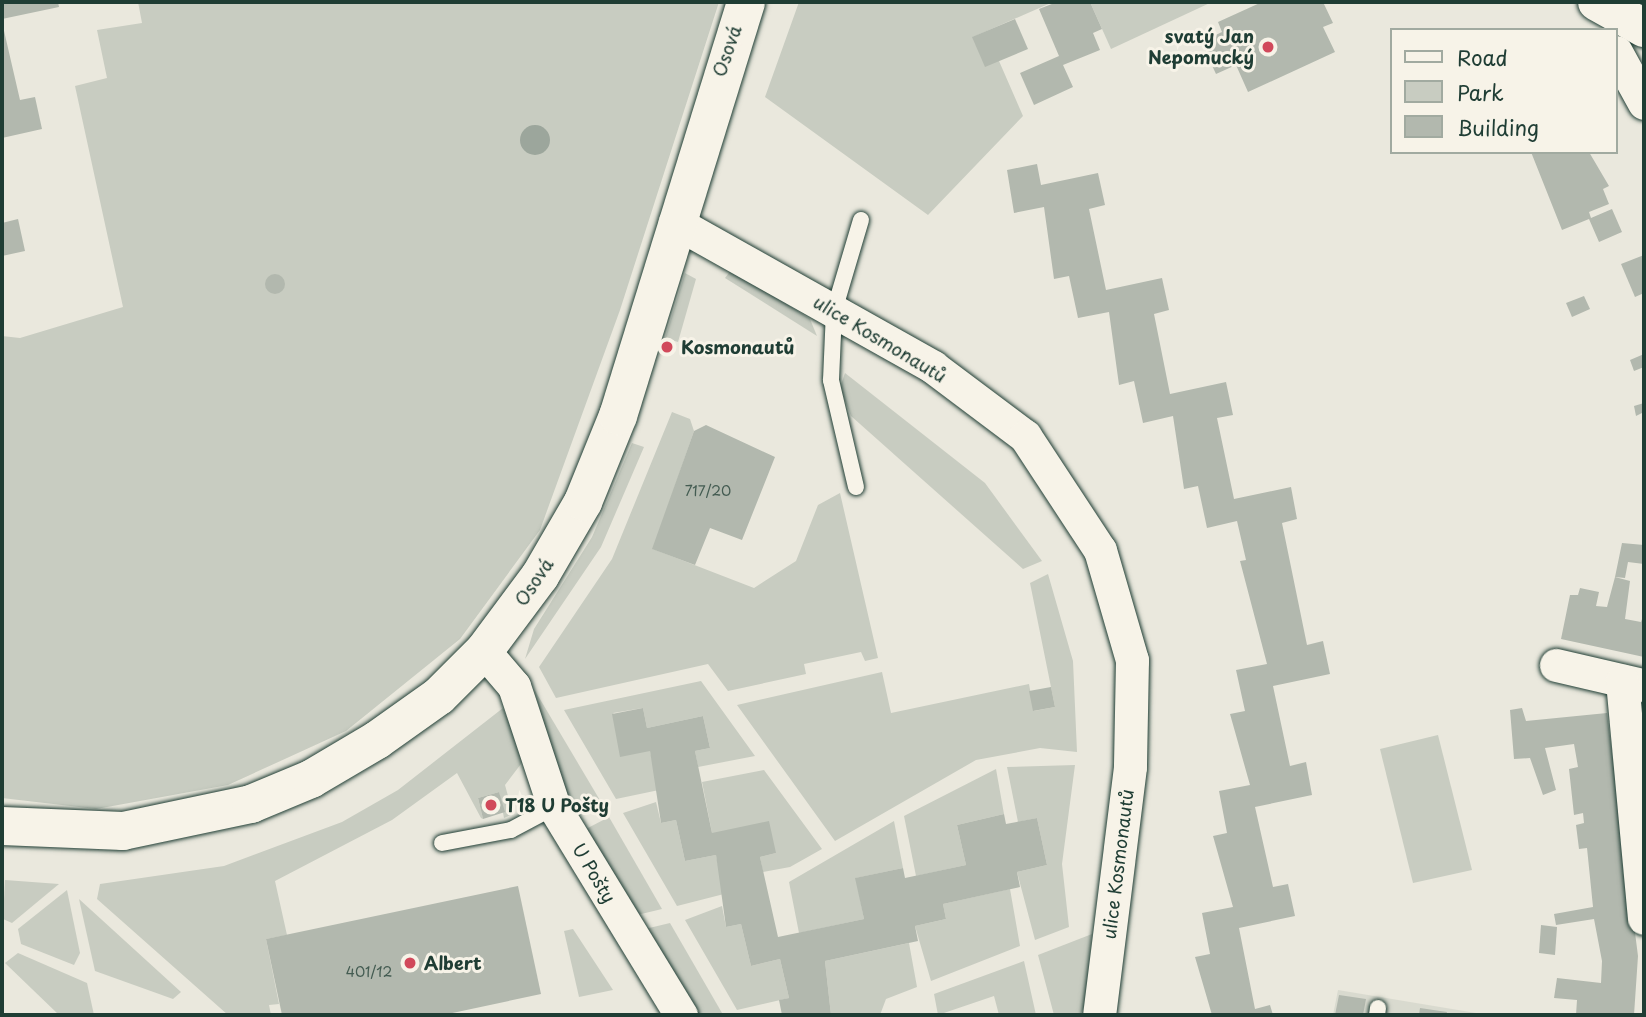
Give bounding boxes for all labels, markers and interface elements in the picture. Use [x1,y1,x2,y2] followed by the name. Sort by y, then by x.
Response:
[708,22,746,80] street label: Osová
[1148,26,1254,68] place label: svatý Jan Nepomucký
[1390,28,1618,154] legend
[1260,39,1276,55] marker: svatý Jan Nepomucký
[1457,41,1508,73] text: Road
[1457,76,1504,108] text: Park
[1457,111,1539,143] text: Building
[809,291,951,387] street label: ulice Kosmonautů
[681,336,795,358] place label: Kosmonautů
[659,339,675,355] marker: Kosmonautů
[685,483,731,499] house number: 717/20
[510,554,558,610] street label: Osová
[1098,787,1138,941] street label: ulice Kosmonautů
[505,794,610,816] place label: T18 U Pošty
[483,797,499,813] marker: T18 U Pošty
[568,839,620,907] street label: U Pošty
[424,952,482,974] place label: Albert
[402,955,418,971] marker: Albert
[346,964,392,980] house number: 401/12

